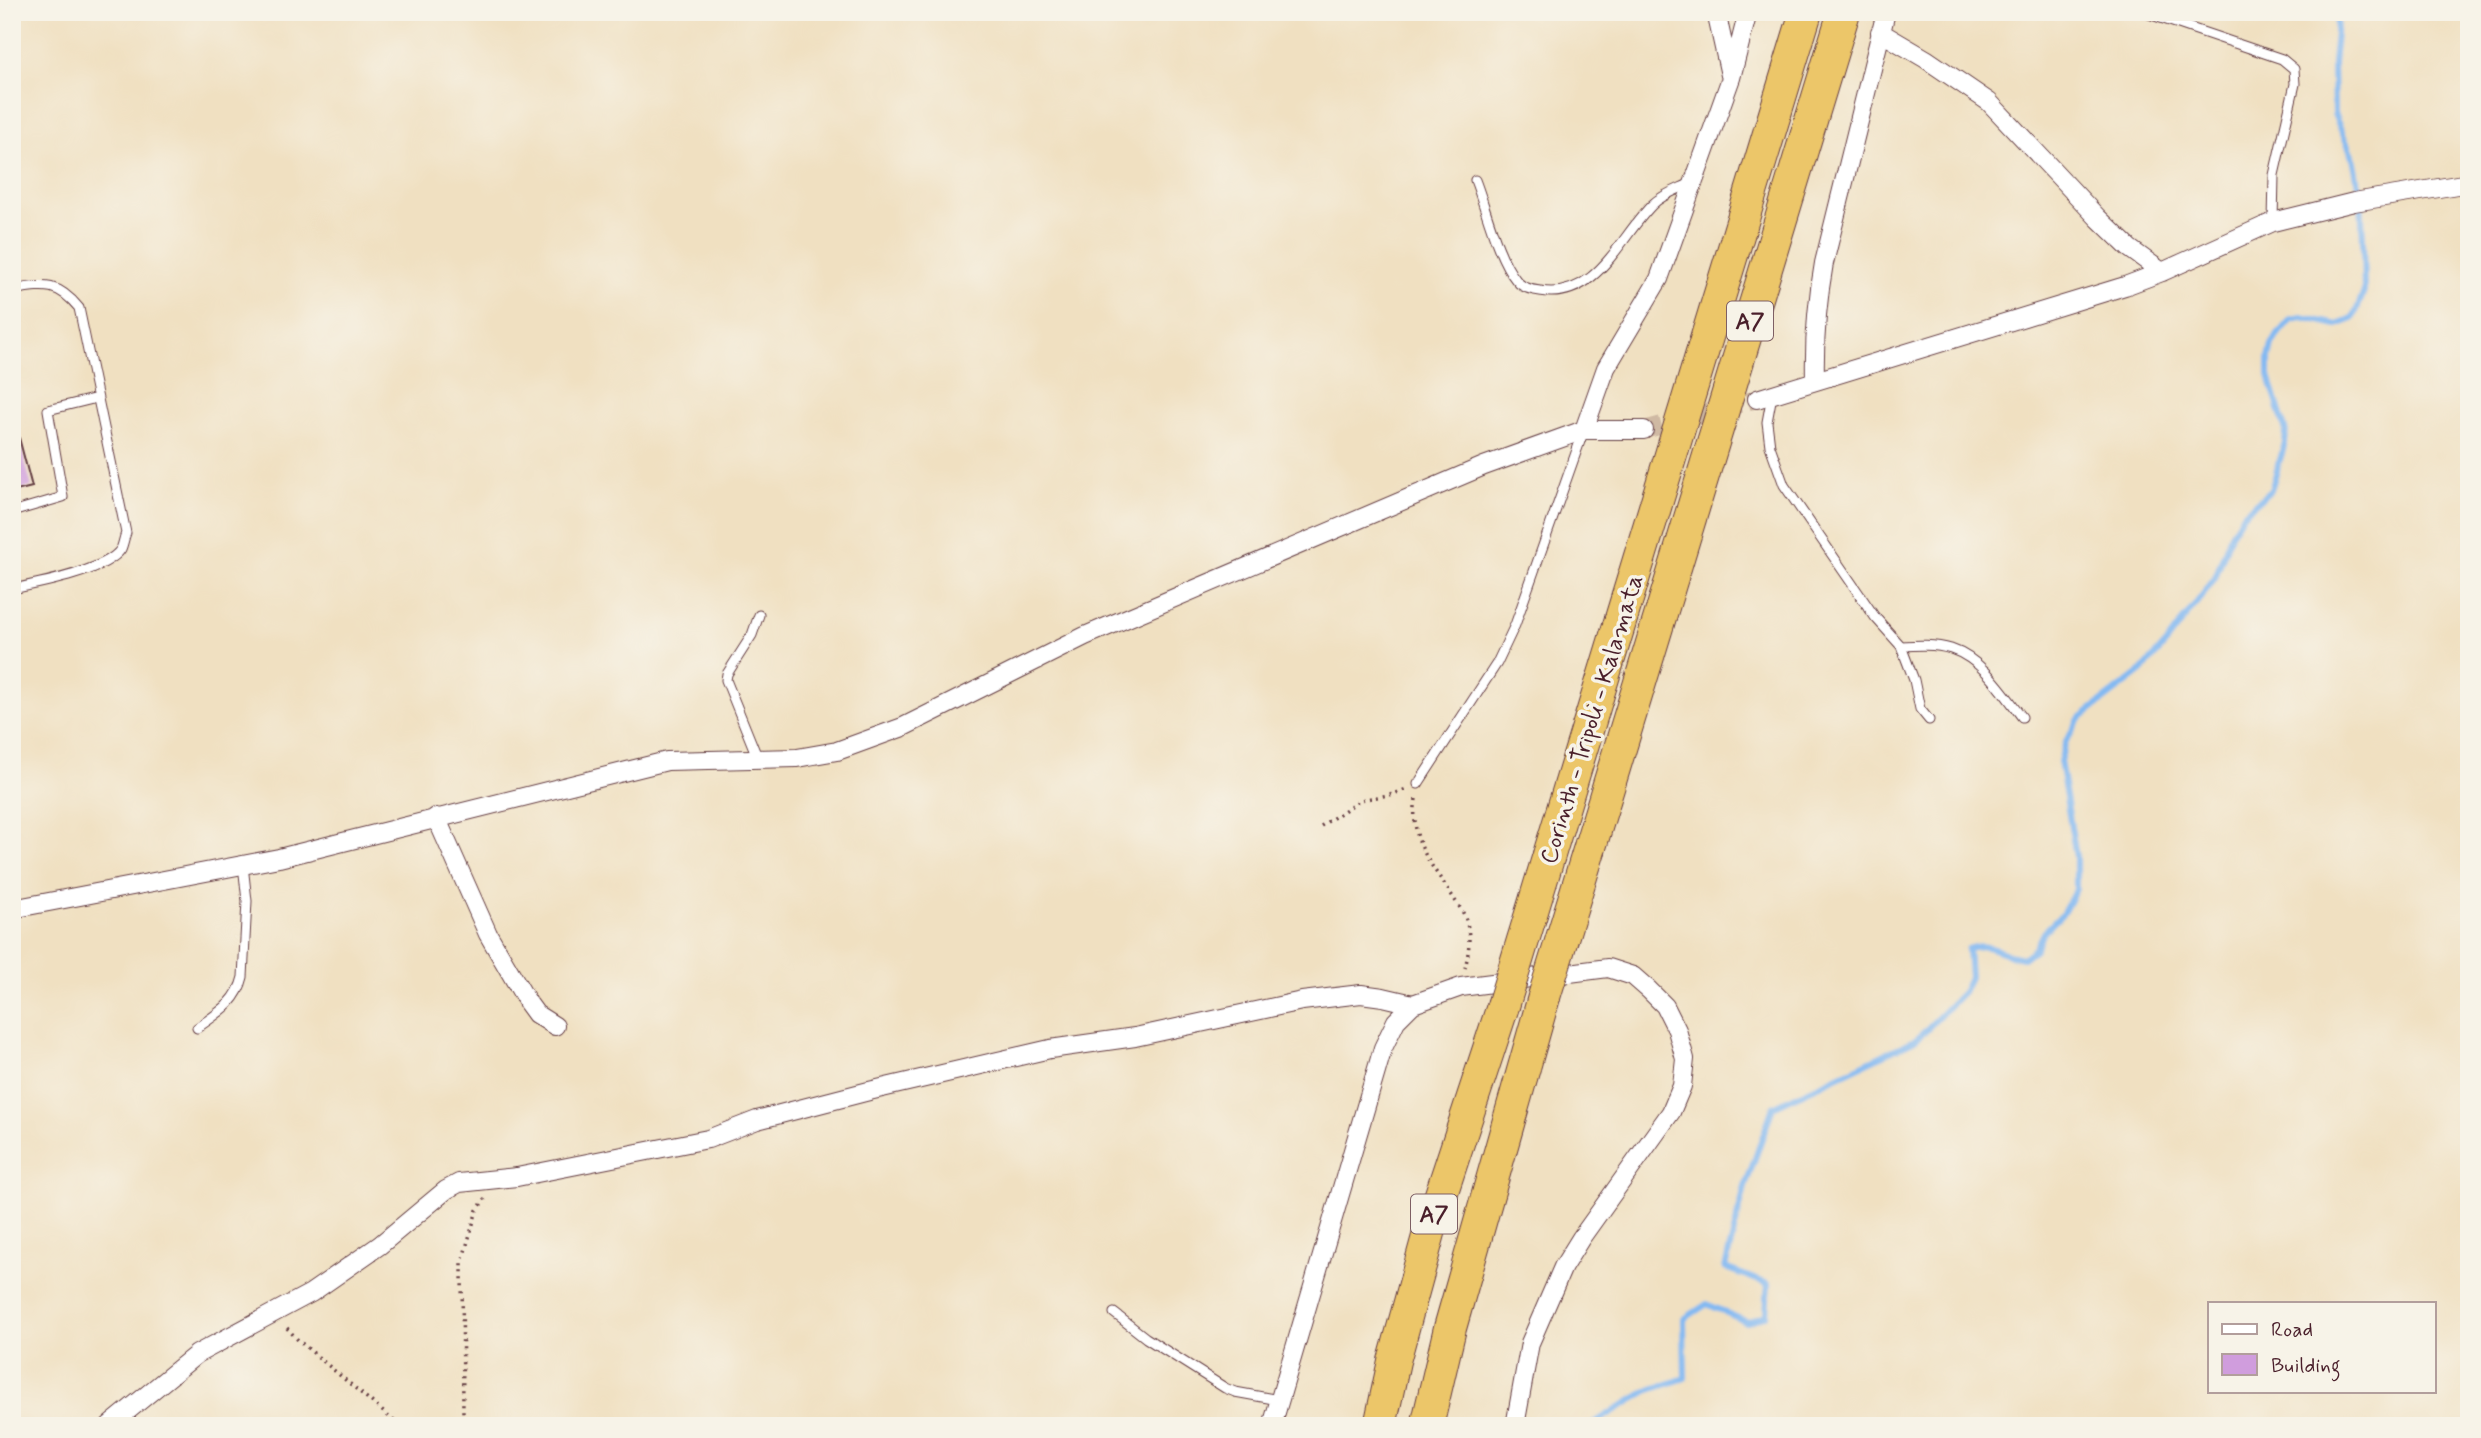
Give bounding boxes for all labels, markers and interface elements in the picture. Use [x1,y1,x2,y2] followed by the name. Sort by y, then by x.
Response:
[1727,302,1773,340] road number: Α7
[1534,571,1651,868] street label: Corinth - Tripoli - Kalamata
[1411,1194,1457,1233] road number: Α7
[2208,1302,2436,1392] legend
[2271,1316,2313,1344] text: Road
[2271,1352,2341,1382] text: Building

